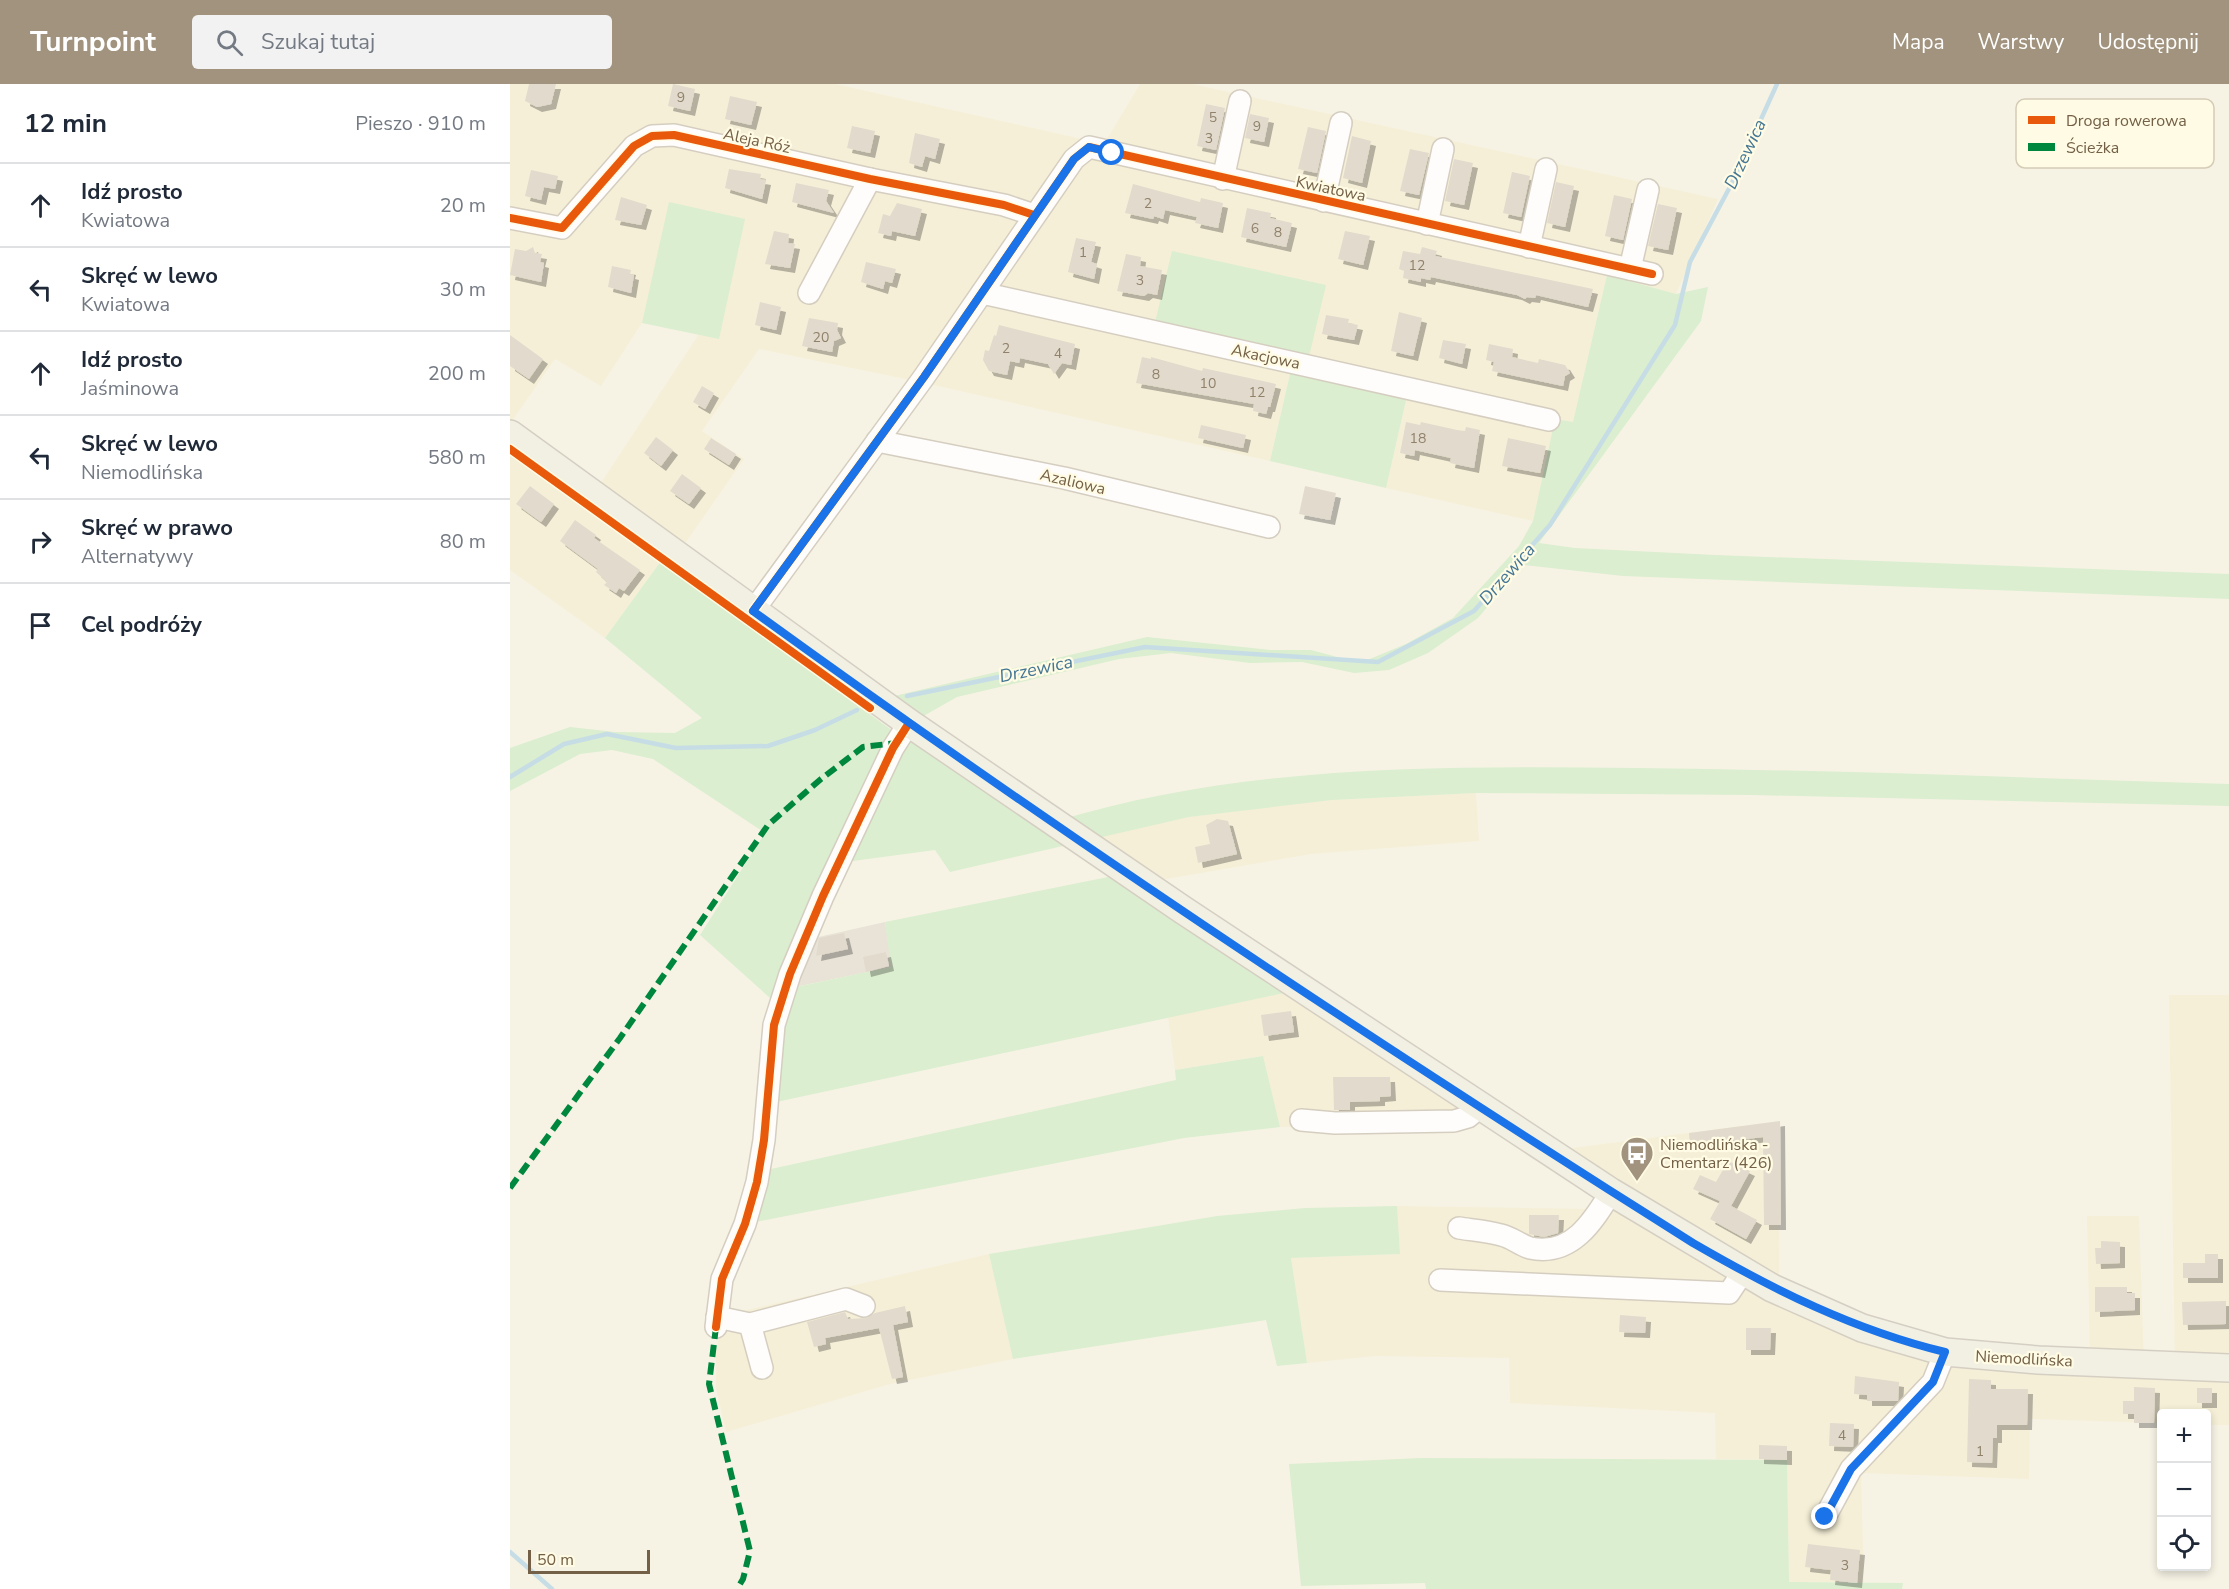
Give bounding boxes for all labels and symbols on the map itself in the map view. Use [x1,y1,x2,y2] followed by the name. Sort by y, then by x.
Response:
[677,88,685,107] house number: 9
[2016,99,2214,168] legend
[1209,108,1217,127] house number: 5
[2066,110,2187,132] text: Droga rowerowa
[1718,115,1772,193] water label: Drzewica
[1253,117,1261,136] house number: 9
[721,123,792,159] street label: Aleja Róż
[1205,129,1213,148] house number: 3
[2066,137,2119,159] text: Ścieżka
[1098,139,1124,165] route start
[1294,171,1368,207] street label: Kwiatowa
[1144,194,1152,213] house number: 2
[1251,219,1259,238] house number: 6
[1274,223,1282,242] house number: 8
[1079,243,1087,262] house number: 1
[1409,256,1425,275] house number: 12
[1136,271,1144,290] house number: 3
[813,328,829,347] house number: 20
[1002,339,1010,358] house number: 2
[1229,339,1302,375] street label: Akacjowa
[1054,344,1062,363] house number: 4
[1152,365,1160,384] house number: 8
[1200,374,1216,393] house number: 10
[1249,383,1265,402] house number: 12
[1410,429,1426,448] house number: 18
[1038,464,1108,500] street label: Azaliowa
[1473,538,1541,610] water label: Drzewica
[997,650,1075,688] water label: Drzewica
[1660,1134,1772,1174] place label: Niemodlińska - Cmentarz (426)
[1619,1135,1655,1182] bus stop icon: Niemodlińska - Cmentarz (426)
[1975,1345,2073,1373] street label: Niemodlińska
[1838,1426,1846,1445] house number: 4
[1976,1442,1984,1461] house number: 1
[1811,1503,1837,1529] route end
[528,1547,650,1574] scale bar
[1841,1556,1849,1575] house number: 3

